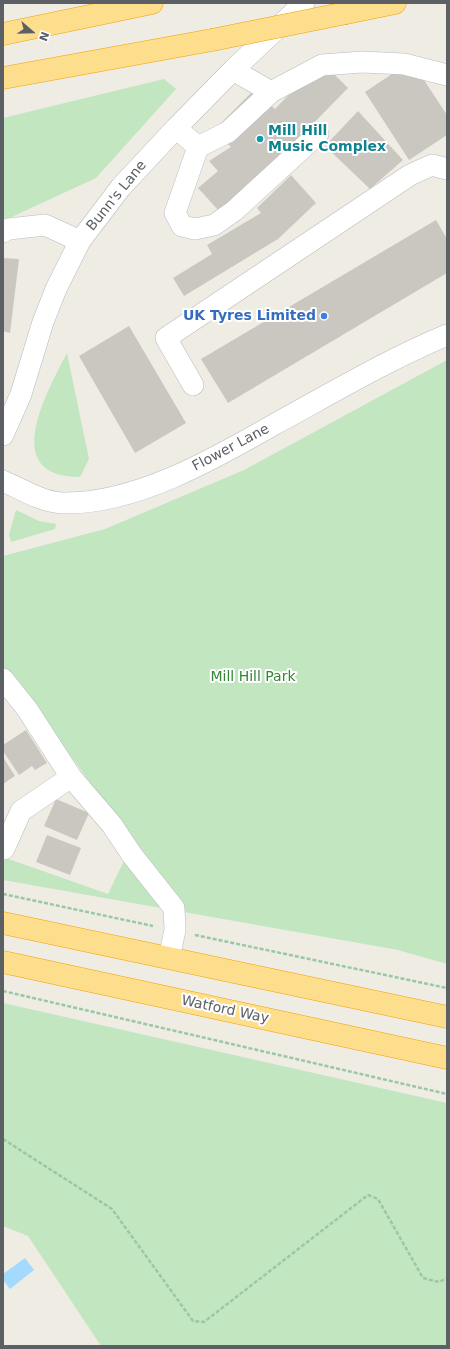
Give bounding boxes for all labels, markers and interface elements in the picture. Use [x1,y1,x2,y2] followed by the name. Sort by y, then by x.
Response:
[12,12,52,52] north arrow
[36,30,51,43] text: N
[268,123,386,156] place label: Mill Hill Music Complex
[255,134,265,144] marker: Mill Hill Music Complex
[84,157,150,235] street label: Bunn's Lane
[183,308,316,324] place label: UK Tyres Limited
[319,311,329,321] marker: UK Tyres Limited
[190,421,272,475] street label: Flower Lane
[210,669,296,685] park label: Mill Hill Park
[180,993,270,1027] street label: Watford Way

